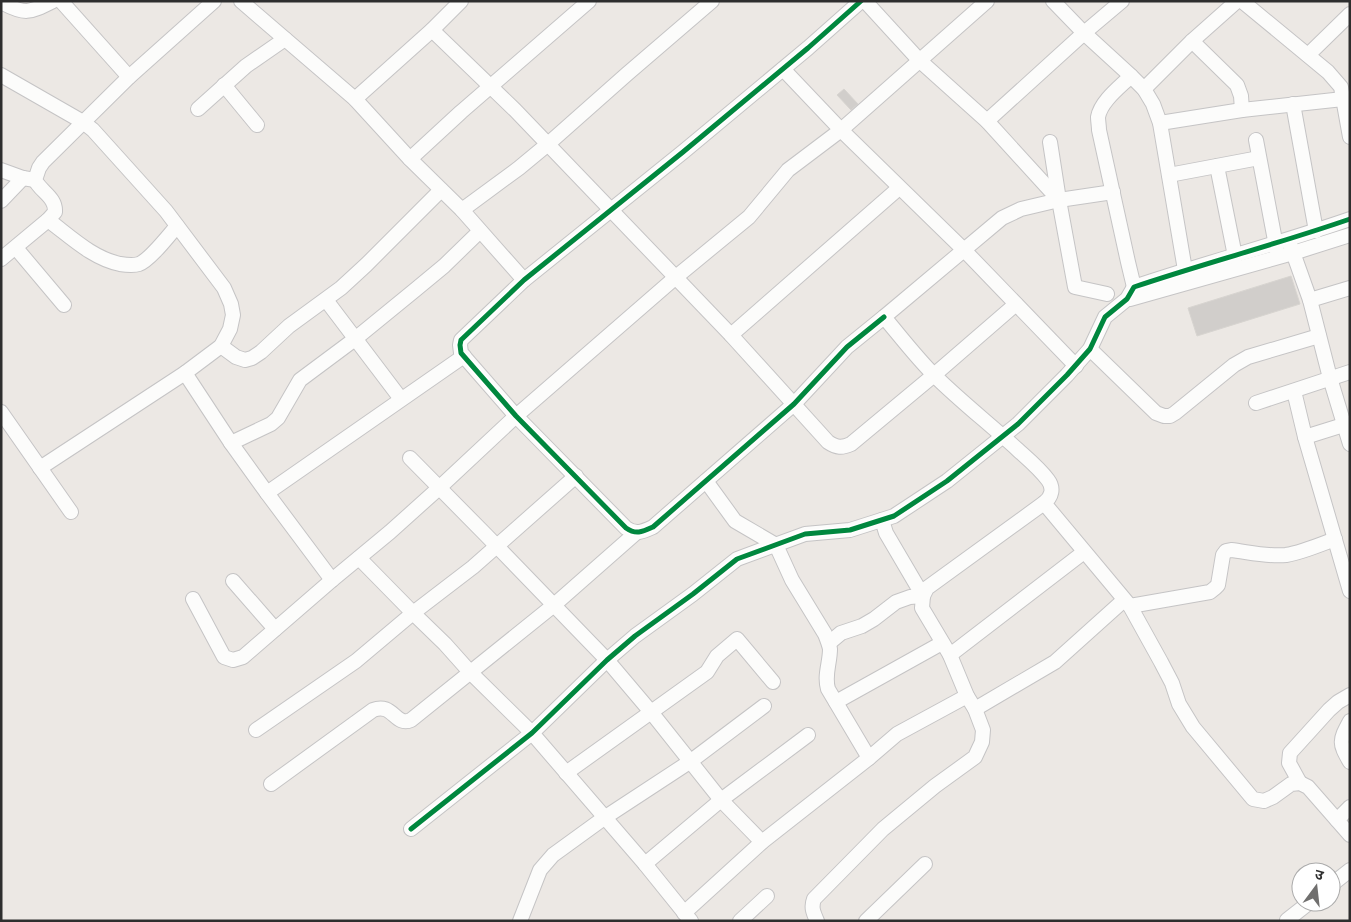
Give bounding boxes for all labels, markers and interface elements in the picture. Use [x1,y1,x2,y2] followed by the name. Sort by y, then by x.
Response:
[1291,862,1341,912] north arrow
[1313,865,1326,883] text: उ

